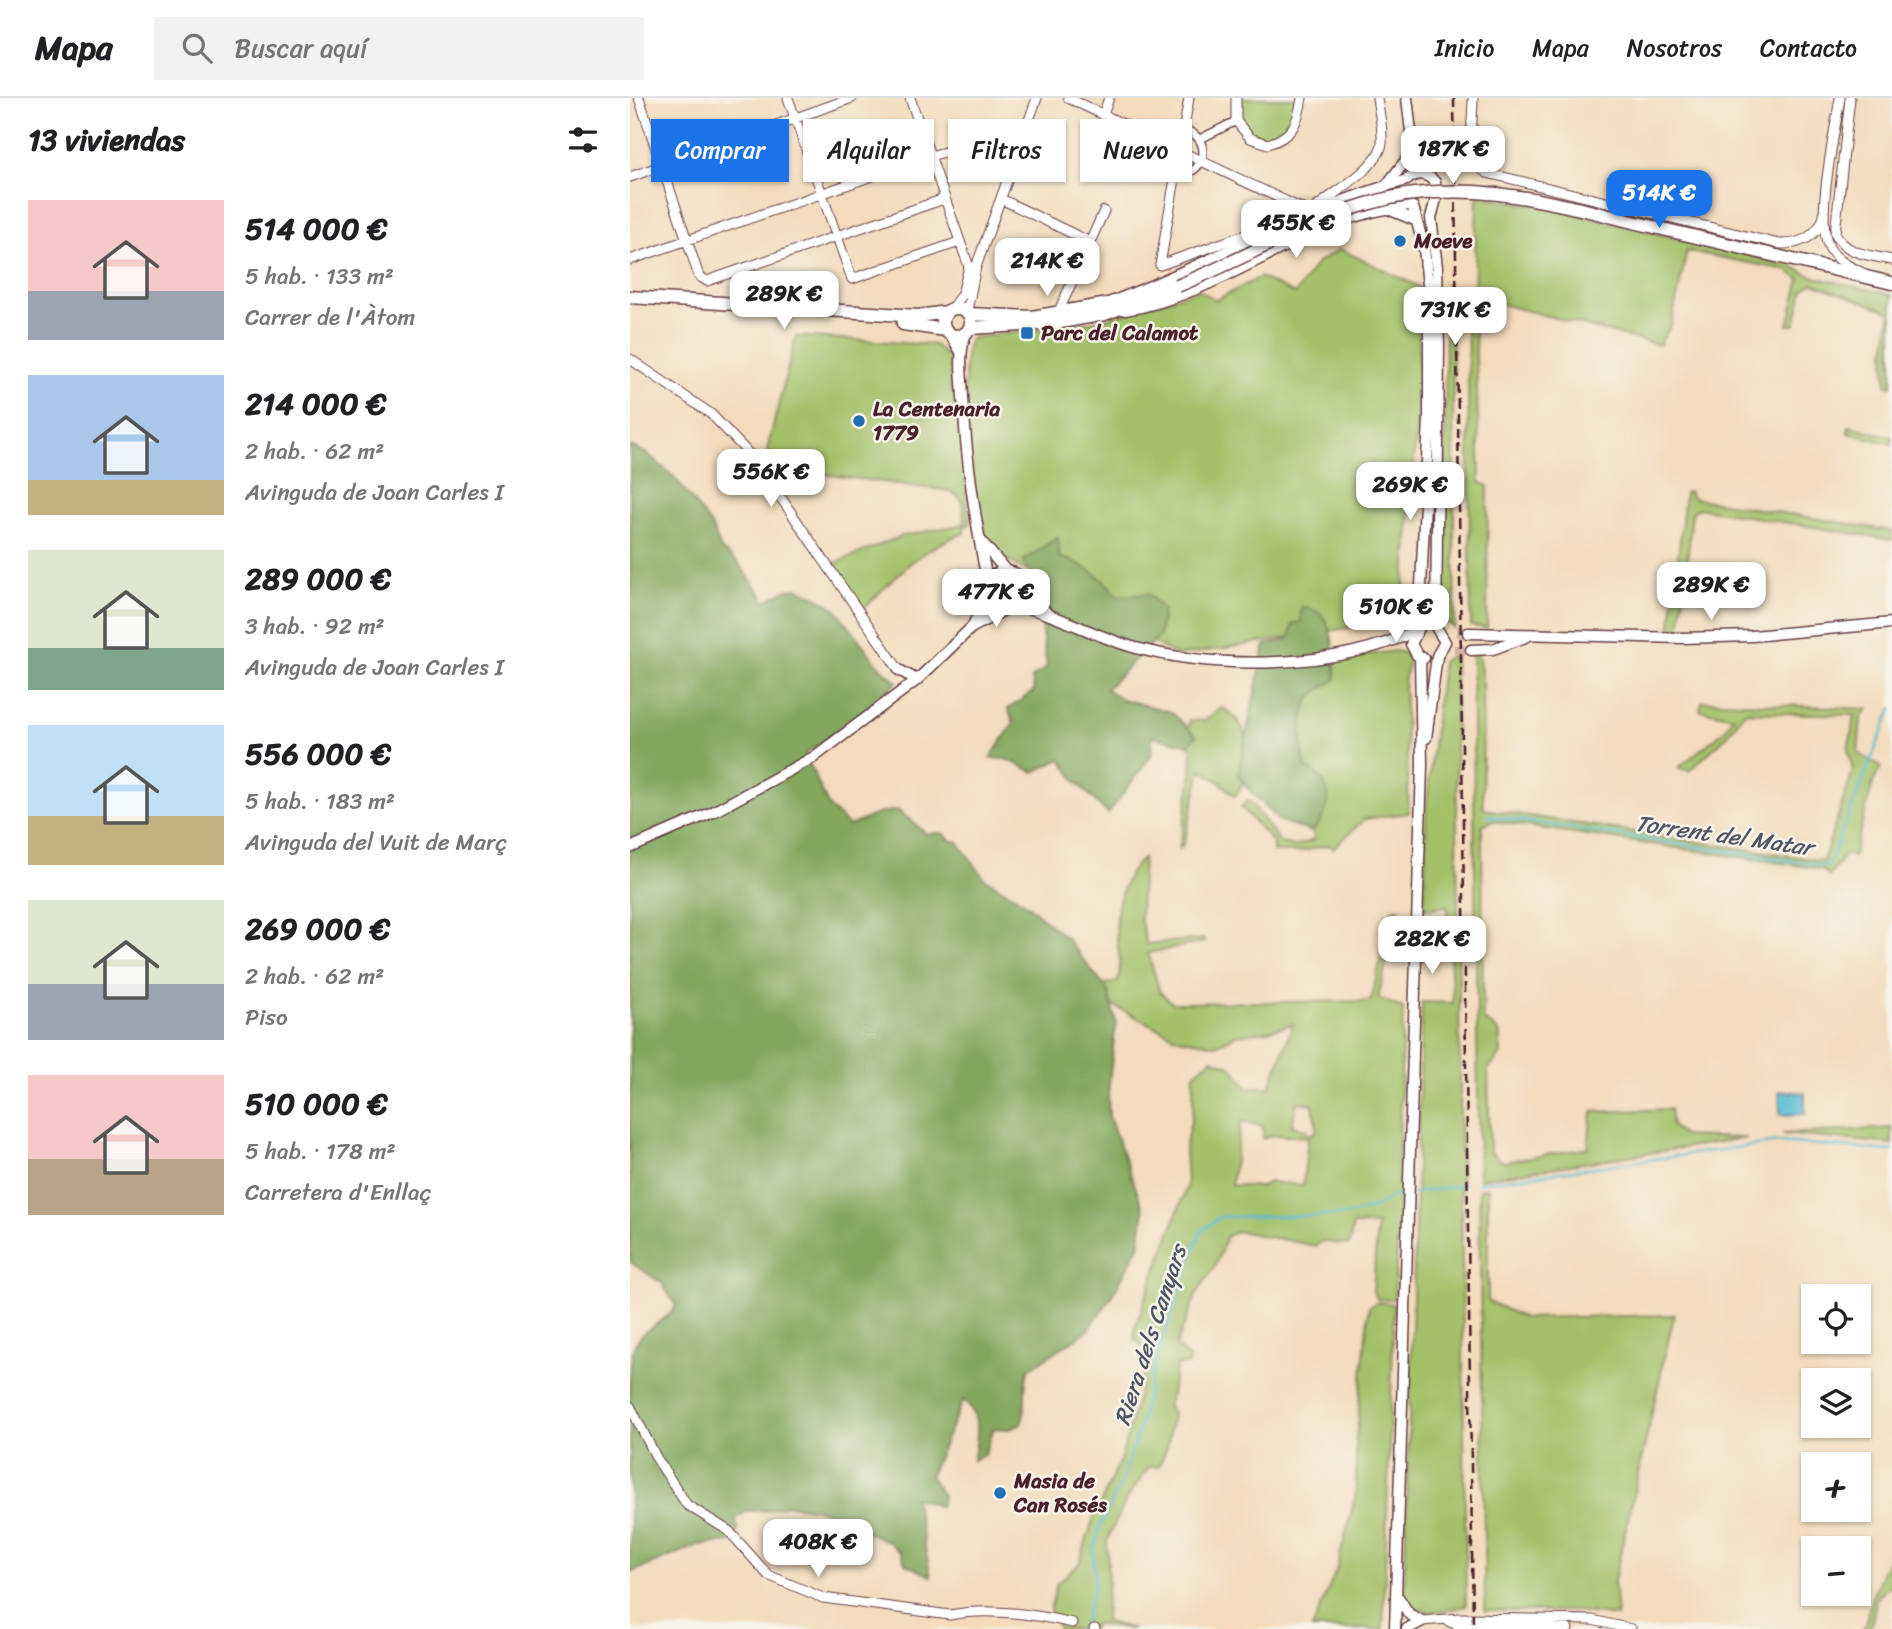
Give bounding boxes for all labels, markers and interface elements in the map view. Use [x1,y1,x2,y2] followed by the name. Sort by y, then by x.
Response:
[154,17,644,80] search box
[35,19,112,77] text: Mapa
[234,25,367,71] text: Buscar aquí
[1435,27,1494,69] text: Inicio
[1532,27,1589,69] text: Mapa
[1627,27,1722,69] text: Nosotros
[1760,27,1857,69] text: Contacto
[178,29,216,67] icon: search
[28,113,185,167] text: 13 viviendas
[651,119,789,182] chip: Comprar
[803,119,934,182] chip: Alquilar
[948,119,1066,182] chip: Filtros
[1080,119,1192,182] chip: Nuevo
[564,121,602,159] icon: filters
[1396,126,1510,186] pin: 187K €
[1417,128,1489,169] text: 187K €
[1602,170,1716,230] pin: 514K €
[1622,172,1696,213] text: 514K €
[1239,200,1353,260] pin: 455K €
[245,202,387,256] text: 514 000 €
[1257,202,1335,243] text: 455K €
[1413,222,1473,260] place label: Moeve
[84,228,168,312] icon: home
[1392,233,1408,249] marker: Moeve
[990,238,1104,298] pin: 214K €
[1011,240,1083,281] text: 214K €
[245,256,394,297] text: 5 hab. · 133 m²
[727,272,841,331] pin: 289K €
[746,273,822,314] text: 289K €
[1398,288,1512,347] pin: 731K €
[1420,289,1490,330] text: 731K €
[245,297,415,338] text: Carrer de l'Àtom
[1041,314,1199,352] place label: Parc del Calamot
[1019,325,1035,341] marker: Parc del Calamot
[245,377,386,431] text: 214 000 €
[873,390,1001,452] place label: La Centenaria 1779
[84,403,168,487] icon: home
[851,413,867,429] marker: La Centenaria 1779
[245,431,384,472] text: 2 hab. · 62 m²
[714,450,828,509] pin: 556K €
[733,451,809,492] text: 556K €
[1353,462,1467,522] pin: 269K €
[1372,464,1448,505] text: 269K €
[245,472,504,513] text: Avinguda de Joan Carles I
[245,552,391,606] text: 289 000 €
[1654,562,1768,622] pin: 289K €
[1673,564,1749,605] text: 289K €
[939,570,1053,629] pin: 477K €
[958,571,1034,612] text: 477K €
[84,578,168,662] icon: home
[1339,584,1453,644] pin: 510K €
[1359,586,1433,627] text: 510K €
[245,606,385,647] text: 3 hab. · 92 m²
[245,647,504,688] text: Avinguda de Joan Carles I
[245,727,391,781] text: 556 000 €
[84,753,168,837] icon: home
[245,781,395,822] text: 5 hab. · 183 m²
[1633,803,1820,869] water label: Torrent del Matar
[245,822,507,863] text: Avinguda del Vuit de Març
[245,902,390,956] text: 269 000 €
[1375,916,1489,976] pin: 282K €
[1394,918,1470,959] text: 282K €
[84,928,168,1012] icon: home
[245,956,384,997] text: 2 hab. · 62 m²
[245,997,288,1038] text: Piso
[245,1077,388,1131] text: 510 000 €
[84,1103,168,1187] icon: home
[245,1131,396,1172] text: 5 hab. · 178 m²
[245,1172,431,1213] text: Carretera d'Enllaç
[1102,1237,1200,1431] water label: Riera dels Canyars
[1801,1284,1871,1606] map controls
[1801,1284,1871,1354] button: locate
[1801,1368,1871,1438] button: layers
[1801,1452,1871,1522] button: +
[1013,1462,1107,1524] place label: Masia de Can Rosés
[992,1485,1008,1501] marker: Masia de Can Rosés
[761,1520,875,1579] pin: 408K €
[779,1521,857,1562] text: 408K €
[1801,1536,1871,1606] button: −

